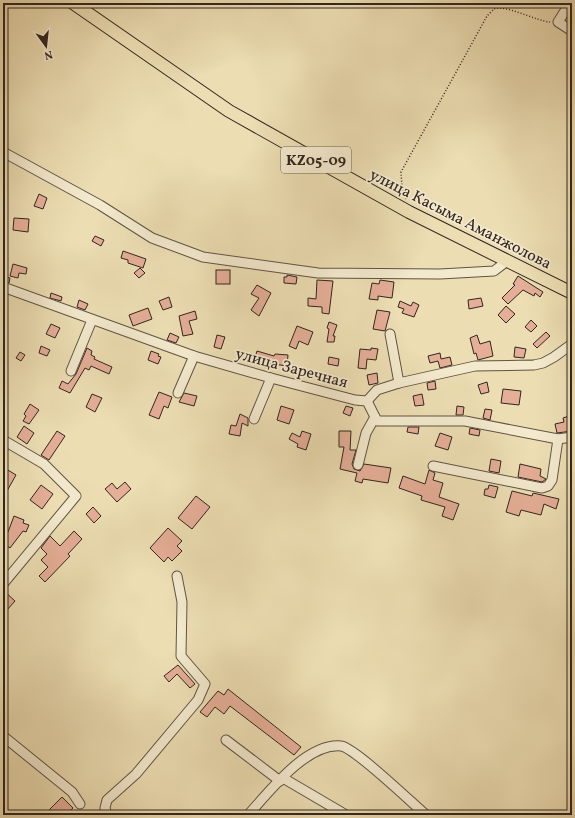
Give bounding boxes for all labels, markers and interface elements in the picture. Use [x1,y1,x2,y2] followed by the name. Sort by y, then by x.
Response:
[26,26,66,66] north arrow
[42,46,54,62] text: N
[281,147,351,173] road number: KZ05-09
[365,164,555,275] street label: улица Касыма Аманжолова
[233,343,350,395] street label: улица Заречная

